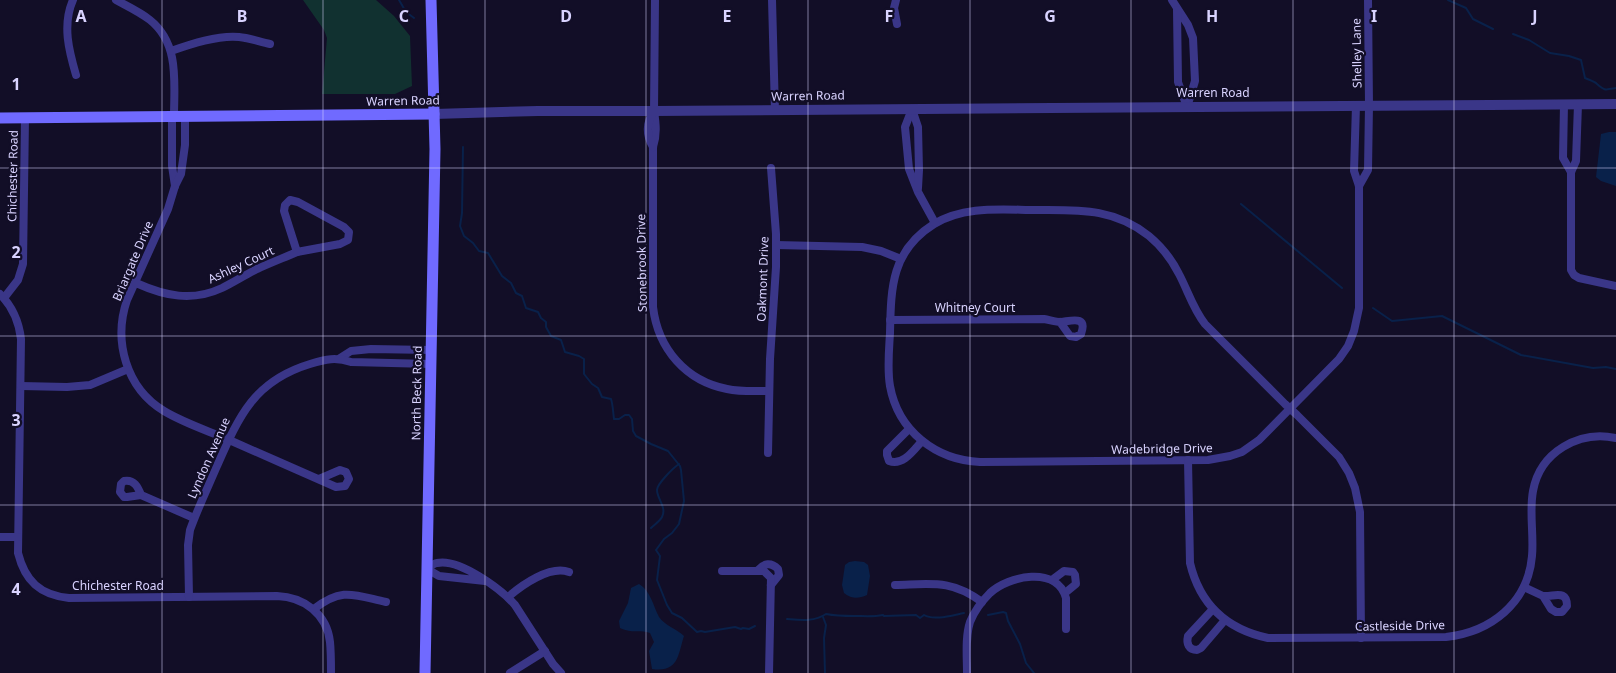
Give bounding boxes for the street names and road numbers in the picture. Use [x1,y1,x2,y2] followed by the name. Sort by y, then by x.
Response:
[1347,18,1366,88] street label: Shelley Lane
[1176,84,1250,101] street label: Warren Road
[771,86,845,105] street label: Warren Road
[366,91,440,110] street label: Warren Road
[3,130,22,222] street label: Chichester Road
[632,214,651,312] street label: Stonebrook Drive
[108,218,157,303] street label: Briargate Drive
[753,236,772,322] street label: Oakmont Drive
[205,242,277,287] street label: Ashley Court
[935,299,1016,316] street label: Whitney Court
[407,345,426,441] street label: North Beck Road
[183,414,234,501] street label: Lyndon Avenue
[1111,439,1213,458] street label: Wadebridge Drive
[72,577,164,594] street label: Chichester Road
[1355,616,1445,635] street label: Castleside Drive

